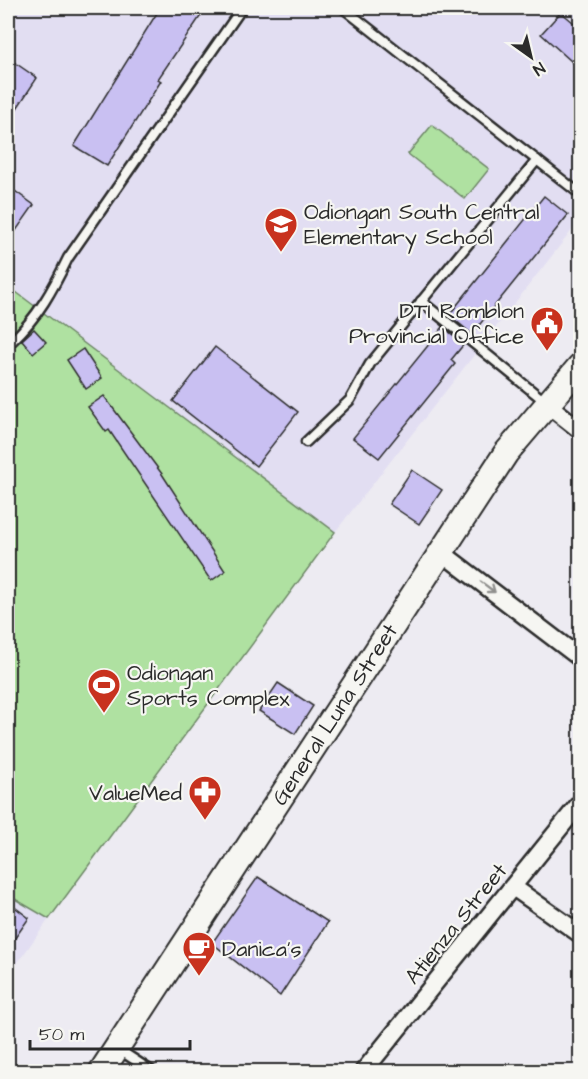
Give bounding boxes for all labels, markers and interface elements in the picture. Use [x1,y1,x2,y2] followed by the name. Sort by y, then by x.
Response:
[501,27,561,87] north arrow
[529,57,549,81] text: N
[304,197,540,254] place label: Odiongan South Central Elementary School
[263,206,299,253] school or university icon: Odiongan South Central Elementary School
[349,296,524,352] place label: DTI Romblon Provincial Office
[529,305,565,352] public building icon: DTI Romblon Provincial Office
[479,581,495,593] one-way arrow
[265,618,406,812] street label: General Luna Street
[127,658,290,714] place label: Odiongan Sports Complex
[86,667,122,714] sports icon: Odiongan Sports Complex
[187,774,223,821] pharmacy icon: ValueMed
[89,778,182,809] place label: ValueMed
[398,857,515,991] street label: Atienza Street
[181,930,217,977] cafe icon: Danica's
[222,934,302,965] place label: Danica's
[30,1013,190,1051] scale bar
[39,1022,84,1047] text: 50 m

